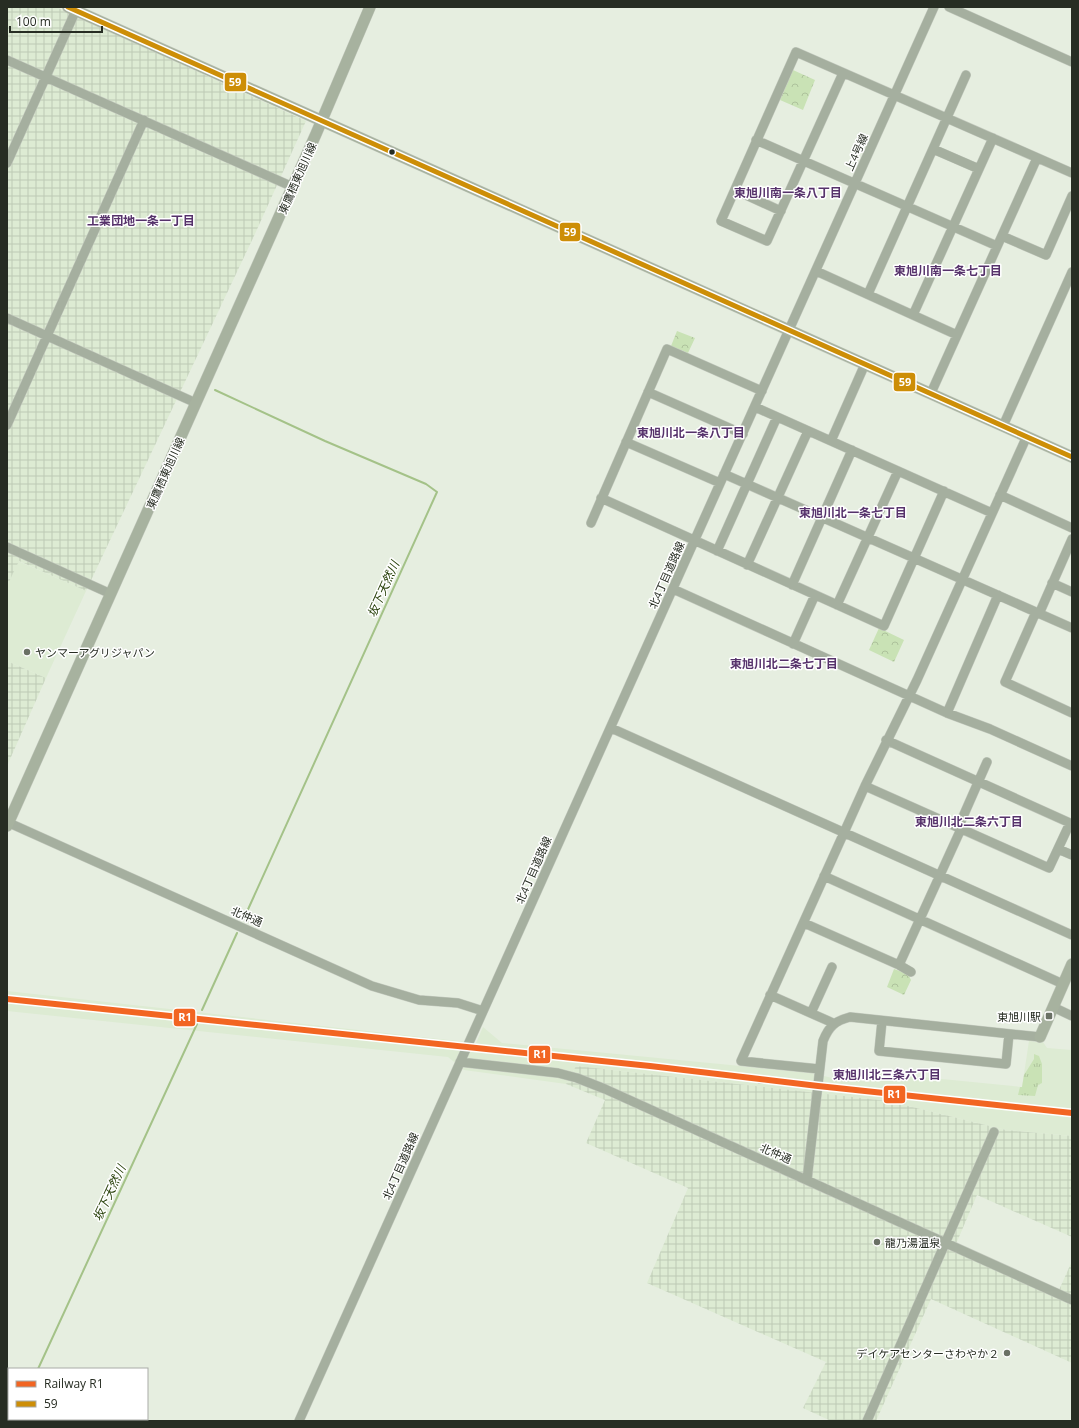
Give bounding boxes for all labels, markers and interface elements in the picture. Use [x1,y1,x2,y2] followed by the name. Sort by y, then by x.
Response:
[10,8,102,34] scale bar
[16,13,51,30] text: 100 m
[224,72,247,92] line badge: 59
[229,74,241,89] text: 59
[841,131,871,173] street label: 上4号線
[274,140,320,216] street label: 東鷹栖東旭川線
[387,147,397,157] unlabelled marker
[734,184,842,201] district label: 東旭川南一条八丁目
[87,212,195,229] district label: 工業団地一条一丁目
[559,222,581,242] line badge: 59
[564,224,576,239] text: 59
[894,262,1002,279] district label: 東旭川南一条七丁目
[893,372,916,392] line badge: 59
[899,374,911,389] text: 59
[637,424,745,441] district label: 東旭川北一条八丁目
[142,435,188,511] street label: 東鷹栖東旭川線
[799,504,907,521] district label: 東旭川北一条七丁目
[644,539,688,611] street label: 北4丁目道路線
[363,556,404,620] water label: 坂下天然川
[35,645,155,660] place label: ヤンマーアグリジャパン
[22,647,32,657] marker: ヤンマーアグリジャパン
[730,655,838,672] district label: 東旭川北二条七丁目
[915,813,1023,830] district label: 東旭川北二条六丁目
[511,834,555,906] street label: 北4丁目道路線
[229,902,265,930] street label: 北仲通
[173,1008,196,1027] line badge: R1
[178,1009,192,1024] text: R1
[997,1009,1041,1024] place label: 東旭川駅
[1044,1011,1054,1021] marker: 東旭川駅
[528,1045,551,1064] line badge: R1
[533,1046,547,1061] text: R1
[833,1066,941,1083] district label: 東旭川北三条六丁目
[883,1085,906,1104] line badge: R1
[887,1086,901,1101] text: R1
[378,1130,422,1202] street label: 北4丁目道路線
[758,1139,794,1167] street label: 北仲通
[89,1160,130,1224] water label: 坂下天然川
[885,1235,941,1250] place label: 龍乃湯温泉
[872,1237,882,1247] marker: 龍乃湯温泉
[856,1346,999,1361] place label: デイケアセンターさわやか２
[1002,1348,1012,1358] marker: デイケアセンターさわやか２
[8,1368,148,1420] legend
[44,1375,104,1392] text: Railway R1
[44,1395,58,1412] text: 59

